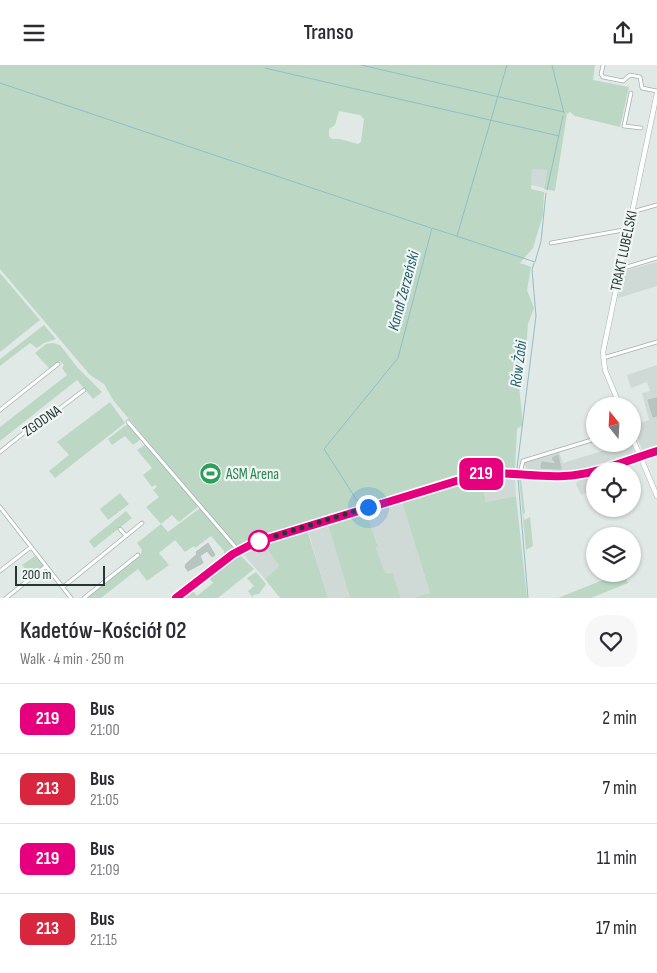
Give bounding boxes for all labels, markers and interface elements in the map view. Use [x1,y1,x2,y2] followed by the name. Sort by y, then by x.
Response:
[20,19,48,47] icon: menu
[303,19,354,46] text: Transo
[609,19,637,47] icon: share
[606,209,642,293] street label: TRAKT LUBELSKI
[384,248,424,333] water label: Kanał Zerzeński
[507,338,531,388] water label: Rów Żabi
[586,397,641,453] north arrow
[586,397,641,582] map controls
[19,401,65,441] street label: ZGODNA
[452,458,510,490] line badge: 219
[198,462,222,486] sports icon: ASM Arena
[586,462,641,517] button: locate
[469,463,493,484] text: 219
[225,465,279,484] place label: ASM Arena
[356,495,381,520] your location
[586,527,641,582] button: layers
[248,530,270,552] unlabelled marker
[15,563,105,586] scale bar
[22,566,51,583] text: 200 m
[585,615,637,667] button: heart
[20,616,187,645] text: Kadetów-Kościół 02
[20,650,124,669] text: Walk · 4 min · 250 m
[90,698,115,721] text: Bus
[602,707,637,730] text: 2 min
[36,708,59,729] text: 219
[90,721,120,740] text: 21:00
[90,768,115,791] text: Bus
[603,777,637,800] text: 7 min
[36,778,59,799] text: 213
[90,791,119,810] text: 21:05
[90,838,115,861] text: Bus
[597,847,637,870] text: 11 min
[36,848,59,869] text: 219
[90,861,119,880] text: 21:09
[90,908,115,931] text: Bus
[596,917,637,940] text: 17 min
[36,918,59,939] text: 213
[90,931,117,950] text: 21:15

